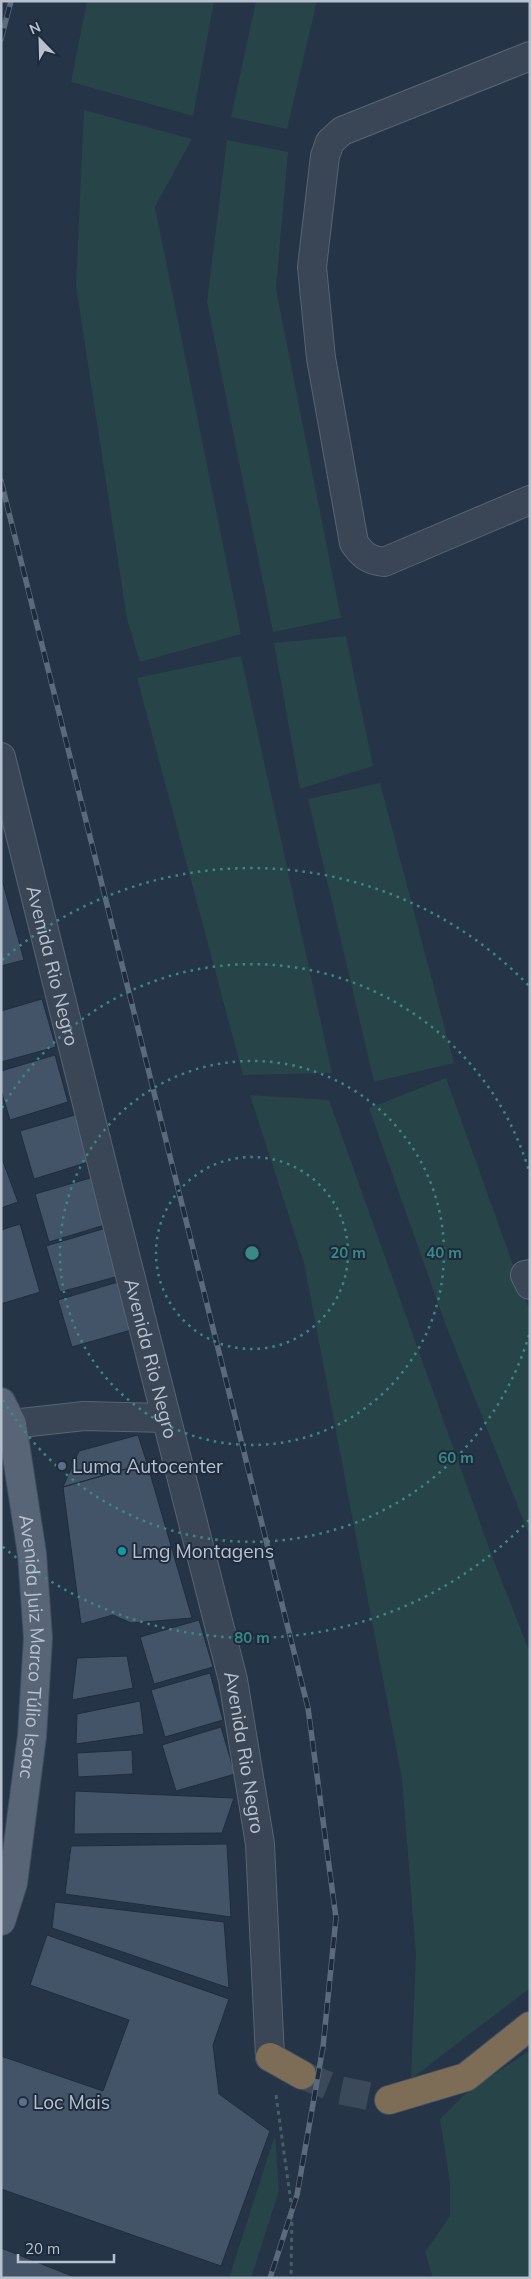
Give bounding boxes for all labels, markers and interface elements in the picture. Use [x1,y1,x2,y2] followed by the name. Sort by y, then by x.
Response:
[15,15,65,65] north arrow
[27,18,43,38] text: N
[21,883,84,1048] street label: Avenida Rio Negro
[330,1243,366,1262] text: 20 m
[426,1243,462,1262] text: 40 m
[243,1244,261,1262] centre of rings
[119,1276,183,1441] street label: Avenida Rio Negro
[438,1448,474,1467] text: 60 m
[72,1454,223,1478] place label: Luma Autocenter
[56,1460,68,1472] marker: Luma Autocenter
[14,1513,50,1781] street label: Avenida Juiz Marco Túlio Isaac
[132,1539,274,1563] place label: Lmg Montagens
[116,1545,128,1557] marker: Lmg Montagens
[234,1628,270,1647] text: 80 m
[219,1668,270,1835] street label: Avenida Rio Negro
[33,2090,110,2114] place label: Loc Mais
[17,2096,29,2108] marker: Loc Mais
[18,2232,114,2264] scale bar
[25,2239,60,2258] text: 20 m

